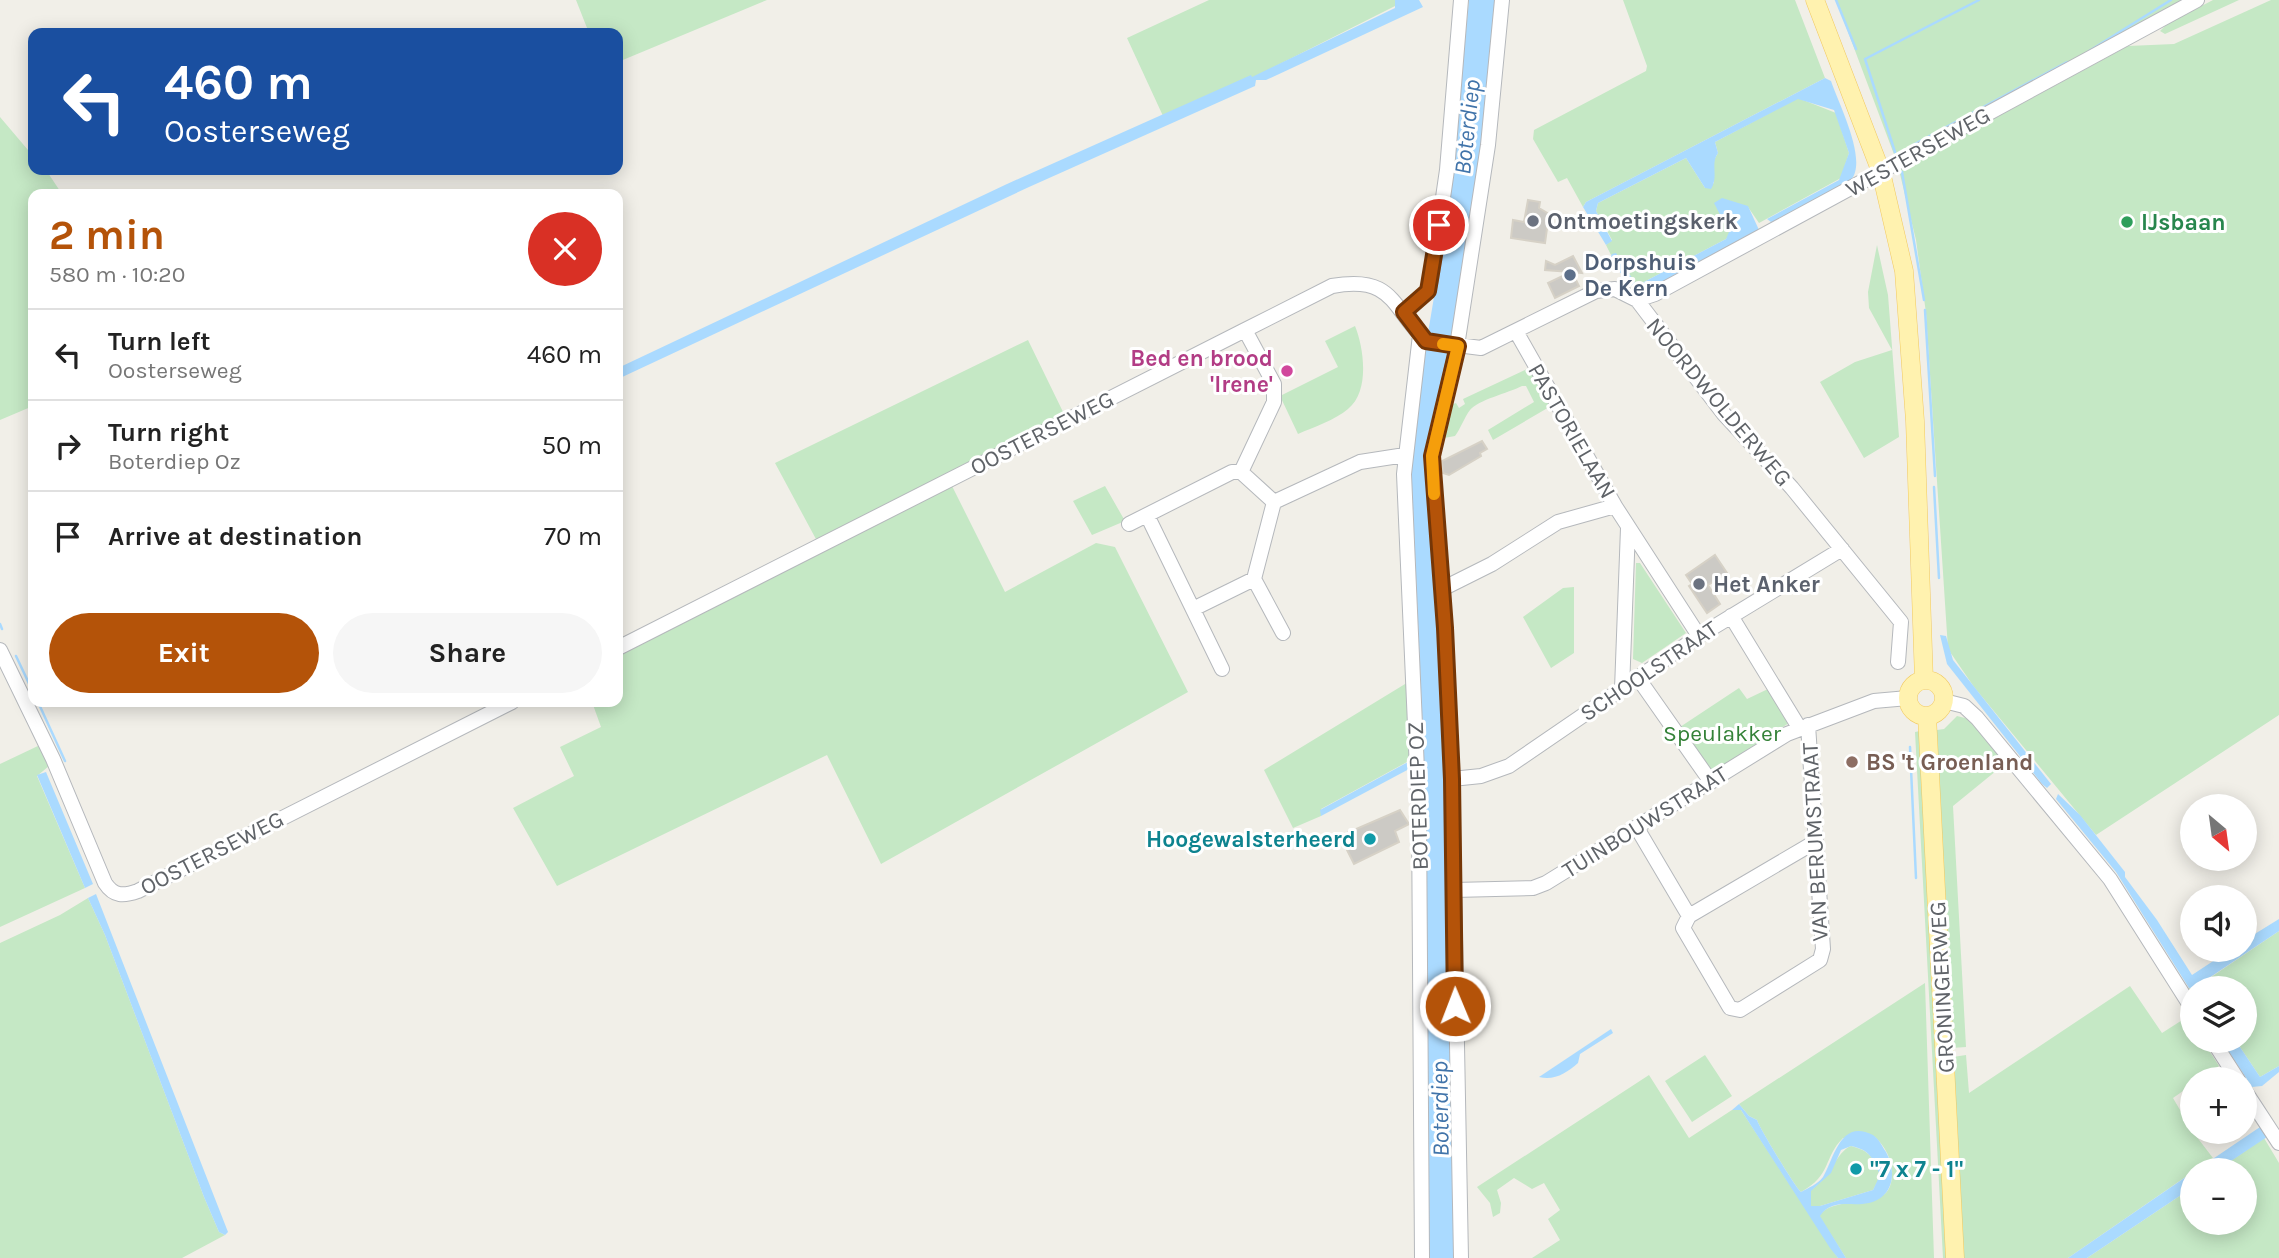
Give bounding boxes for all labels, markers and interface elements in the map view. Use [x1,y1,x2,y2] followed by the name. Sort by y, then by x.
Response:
[164,54,313,111] text: 460 m
[49,56,140,147] icon: left
[1448,78,1486,176] water label: Boterdiep
[1841,101,1995,203] street label: WESTERSEWEG
[164,113,350,150] text: Oosterseweg
[1409,195,1469,255] pin
[1420,206,1458,244] icon: arrive
[1547,208,1738,235] place label: Ontmoetingskerk
[2141,209,2226,236] place label: IJsbaan
[49,210,165,260] text: 2 min
[528,212,602,286] button: close
[1525,213,1541,229] marker: Ontmoetingskerk
[2119,214,2135,230] marker: IJsbaan
[1584,249,1696,302] place label: Dorpshuis De Kern
[49,261,185,288] text: 580 m · 10:20
[1562,267,1578,283] marker: Dorpshuis De Kern
[1641,312,1797,492] street label: NOORDWOLDERWEG
[108,326,210,357] text: Turn left
[49,336,87,374] icon: left
[527,339,602,370] text: 460 m
[1130,345,1273,398] place label: Bed en brood 'Irene'
[108,357,242,384] text: Oosterseweg
[1522,359,1622,503] street label: PASTORIELAAN
[1279,363,1295,379] marker: Bed en brood 'Irene'
[966,385,1118,481] street label: OOSTERSEWEG
[108,417,229,448] text: Turn right
[49,427,87,465] icon: right
[541,430,602,461] text: 50 m
[108,448,241,475] text: Boterdiep Oz
[49,518,87,556] icon: arrive
[108,521,362,552] text: Arrive at destination
[544,521,602,552] text: 70 m
[1713,571,1820,598] place label: Het Anker
[1691,576,1707,592] marker: Het Anker
[49,613,319,693] button: Exit
[333,613,602,693] button: Share
[1575,615,1723,727] street label: SCHOOLSTRAAT
[1663,720,1782,747] park label: Speulakker
[1402,721,1434,871] street label: BOTERDIEP OZ
[1796,741,1834,942] street label: VAN BERUMSTRAAT
[1866,749,2033,776] place label: BS 't Groenland
[1844,754,1860,770] marker: BS 't Groenland
[1557,760,1733,884] street label: TUINBOUWSTRAAT
[2180,794,2258,872] north arrow
[2180,794,2257,1235] map controls
[136,805,288,901] street label: OOSTERSEWEG
[1146,826,1356,853] place label: Hoogewalsterheerd
[1362,831,1378,847] marker: Hoogewalsterheerd
[2180,885,2257,962] button: sound
[1924,901,1960,1073] street label: GRONINGERWEG
[1418,969,1492,1043] position arrow
[2180,976,2257,1053] button: layers
[1425,1061,1455,1157] water label: Boterdiep
[2180,1067,2257,1144] button: +
[1870,1156,1963,1183] place label: "7 x 7 - 1"
[2180,1158,2257,1235] button: −
[1848,1161,1864,1177] marker: "7 x 7 - 1"

